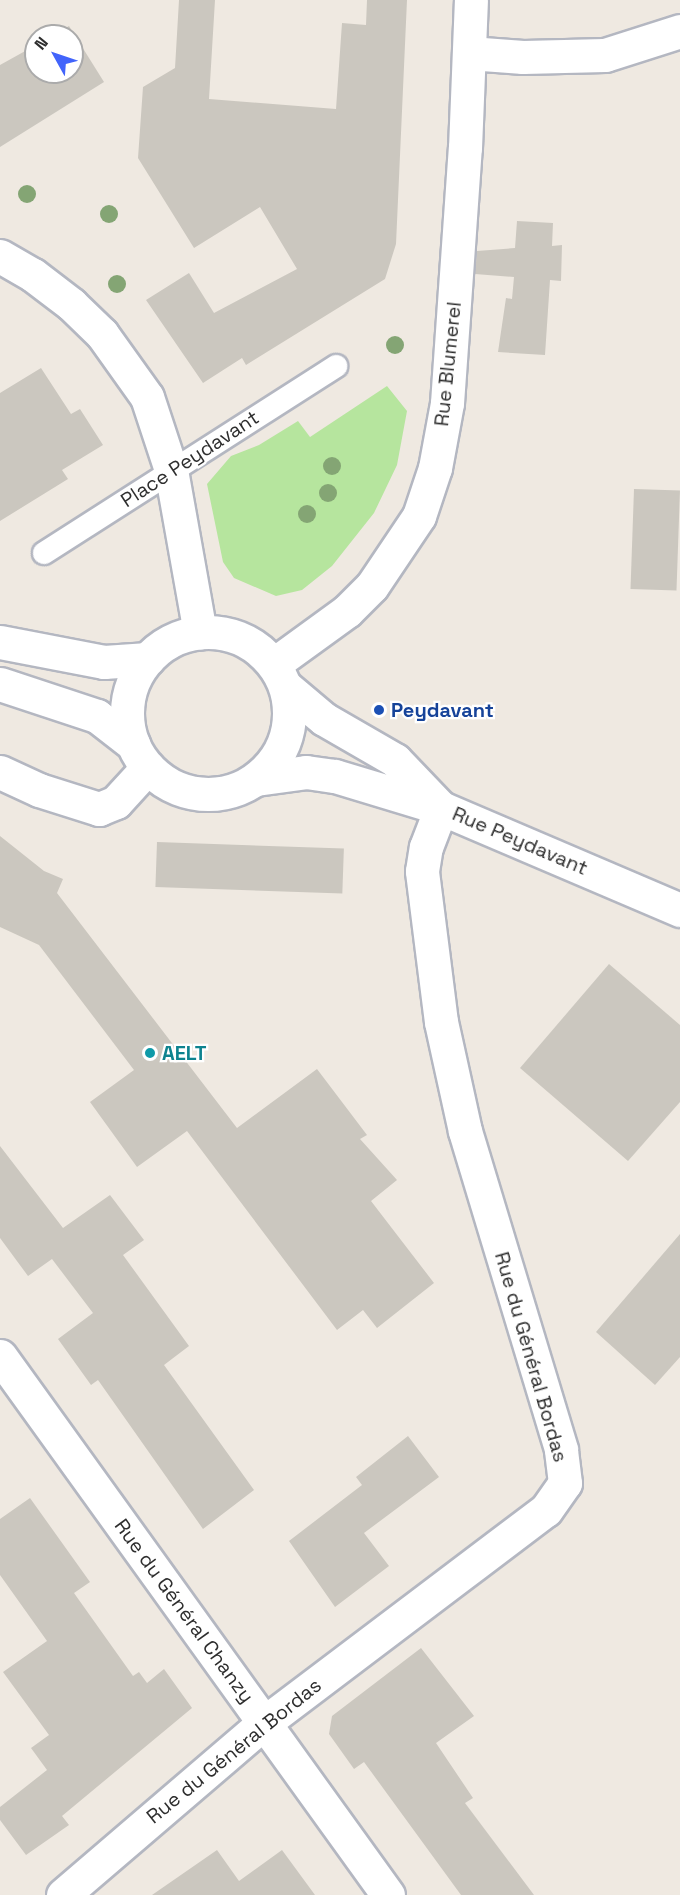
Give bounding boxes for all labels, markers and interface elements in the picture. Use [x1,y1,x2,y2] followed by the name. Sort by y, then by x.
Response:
[24,24,84,84] north arrow
[30,33,53,54] text: N
[430,301,466,427] street label: Rue Blumerel
[116,405,264,513] street label: Place Peydavant
[391,698,494,722] place label: Peydavant
[372,703,386,717] marker: Peydavant
[449,802,591,880] street label: Rue Peydavant
[162,1041,206,1065] place label: AELT
[143,1046,157,1060] marker: AELT
[489,1249,573,1465] street label: Rue du Général Bordas
[109,1514,259,1708] street label: Rue du Général Chanzy
[142,1673,326,1829] street label: Rue du Général Bordas

